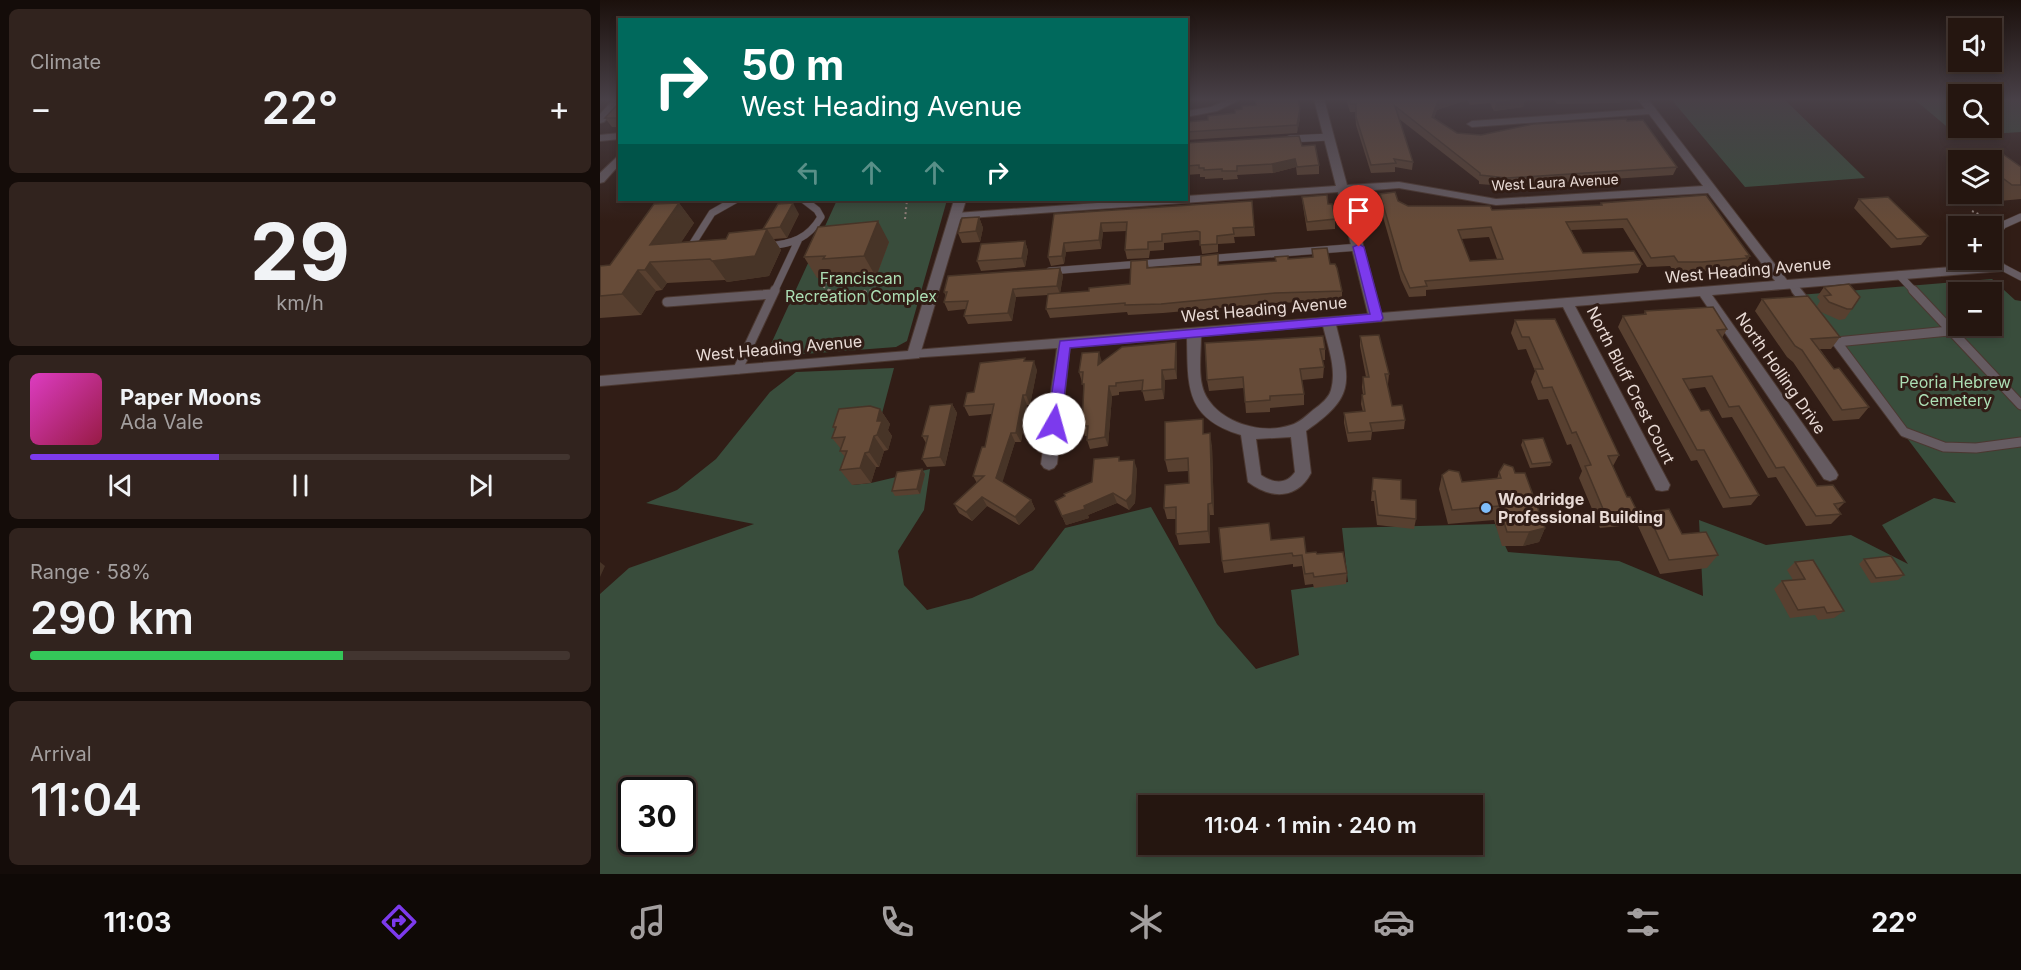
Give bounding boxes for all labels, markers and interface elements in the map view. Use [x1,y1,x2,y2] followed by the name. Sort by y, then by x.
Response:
[1948,18,2002,336] map controls
[1948,18,2002,72] button: sound
[741,39,844,90] text: 50 m
[642,42,720,120] icon: right
[30,50,101,74] text: Climate
[262,80,338,135] text: 22°
[1948,84,2002,138] button: search
[30,88,52,128] text: −
[548,88,570,128] text: +
[741,90,1022,123] text: West Heading Avenue
[1948,150,2002,204] button: layers
[792,156,825,189] icon: left
[855,156,888,189] icon: ahead
[918,156,951,189] icon: ahead
[981,156,1014,189] icon: right
[1491,170,1619,194] street label: West Laura Avenue
[1333,185,1384,247] pin
[1342,194,1375,227] icon: arrive
[250,204,350,299] text: 29
[1948,216,2002,270] button: +
[1664,253,1832,287] street label: West Heading Avenue
[785,268,937,306] park label: Franciscan Recreation Complex
[1948,282,2002,336] button: −
[276,291,324,315] text: km/h
[1180,292,1348,326] street label: West Heading Avenue
[1583,303,1679,467] street label: North Bluff Crest Court
[1732,308,1830,438] street label: North Holling Drive
[695,331,863,365] street label: West Heading Avenue
[1899,372,2011,410] park label: Peoria Hebrew Cemetery
[120,384,261,410] text: Paper Moons
[1022,392,1086,456] position arrow
[120,410,203,434] text: Ada Vale
[104,469,137,502] icon: previous
[284,469,317,502] icon: pause
[464,469,497,502] icon: next
[1498,489,1663,527] place label: Woodridge Professional Building
[1479,501,1493,515] marker: Woodridge Professional Building
[30,560,151,584] text: Range · 58%
[30,590,194,645] text: 290 km
[30,742,92,766] text: Arrival
[30,772,142,827] text: 11:04
[618,777,696,855] speed limit sign: 30
[1204,812,1417,838] text: 11:04 · 1 min · 240 m
[378,901,420,943] icon: directions
[627,901,669,943] icon: music
[876,901,918,943] icon: phone
[1125,901,1167,943] icon: climate
[1373,901,1415,943] icon: car
[1622,901,1664,943] icon: filters
[103,906,171,939] text: 11:03
[1871,906,1918,939] text: 22°

